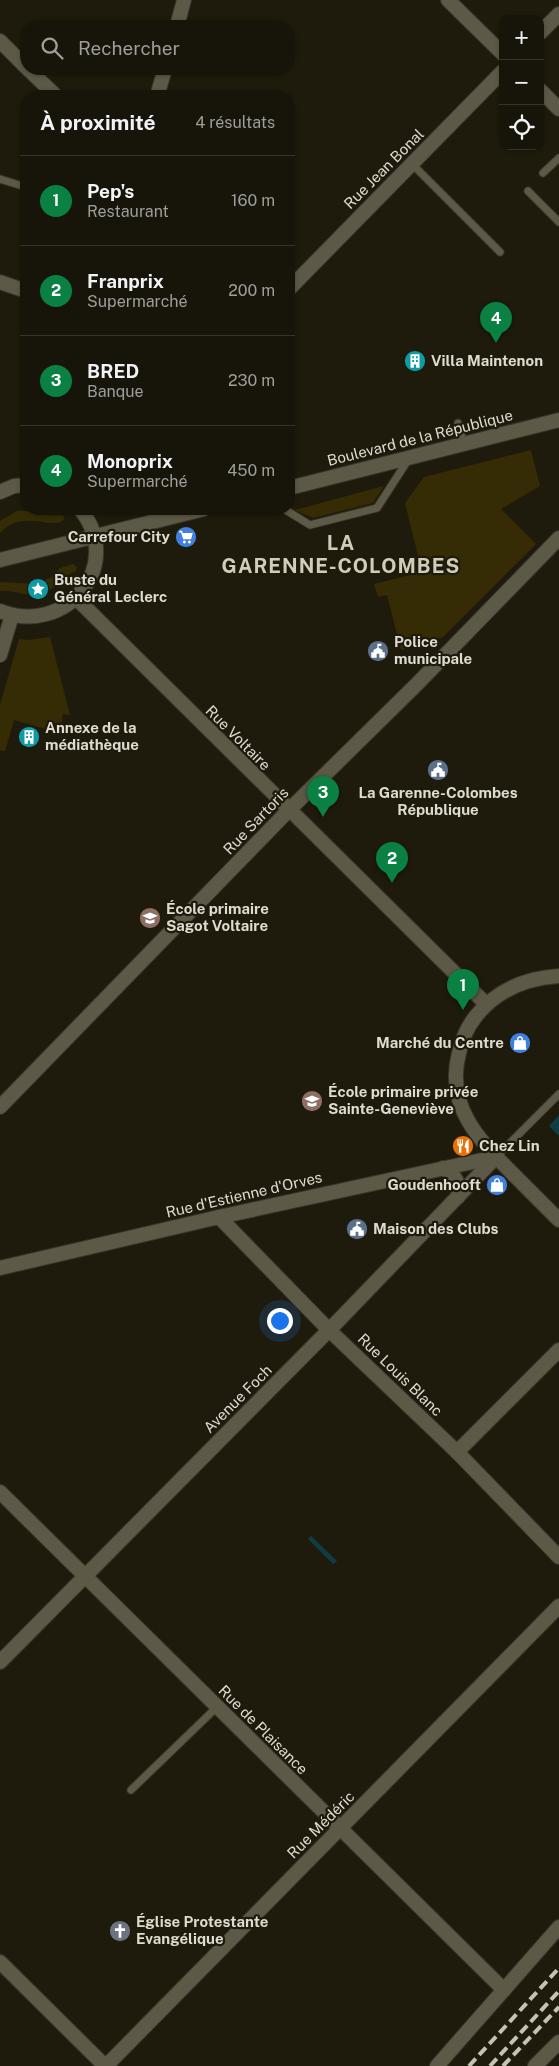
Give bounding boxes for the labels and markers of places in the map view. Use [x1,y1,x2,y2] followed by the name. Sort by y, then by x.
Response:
[480,302,512,343] pin: 4
[403,349,427,373] building icon: Villa Maintenon
[431,352,543,369] place label: Villa Maintenon
[174,525,198,549] supermarket icon: Carrefour City
[68,528,171,545] place label: Carrefour City
[54,571,167,605] place label: Buste du Général Leclerc
[26,577,50,601] place icon: Buste du Général Leclerc
[394,633,472,667] place label: Police municipale
[366,639,390,663] public building icon: Police municipale
[45,719,139,753] place label: Annexe de la médiathèque
[17,725,41,749] building icon: Annexe de la médiathèque
[426,758,450,782] public building icon: La Garenne-Colombes République
[307,776,339,817] pin: 3
[358,784,518,818] place label: La Garenne-Colombes République
[376,842,408,883] pin: 2
[166,900,269,934] place label: École primaire Sagot Voltaire
[138,906,162,930] school or university icon: École primaire Sagot Voltaire
[447,969,479,1010] pin: 1
[508,1031,532,1055] shop icon: Marché du Centre
[376,1034,504,1051] place label: Marché du Centre
[328,1083,478,1117] place label: École primaire privée Sainte-Geneviève
[300,1089,324,1113] school or university icon: École primaire privée Sainte-Geneviève
[451,1134,475,1158] restaurant icon: Chez Lin
[479,1137,540,1154] place label: Chez Lin
[485,1173,509,1197] shop icon: Goudenhooft
[387,1176,481,1193] place label: Goudenhooft
[345,1217,369,1241] public building icon: Maison des Clubs
[373,1220,499,1237] place label: Maison des Clubs
[136,1913,268,1947] place label: Église Protestante Evangélique
[108,1919,132,1943] church icon: Église Protestante Evangélique

